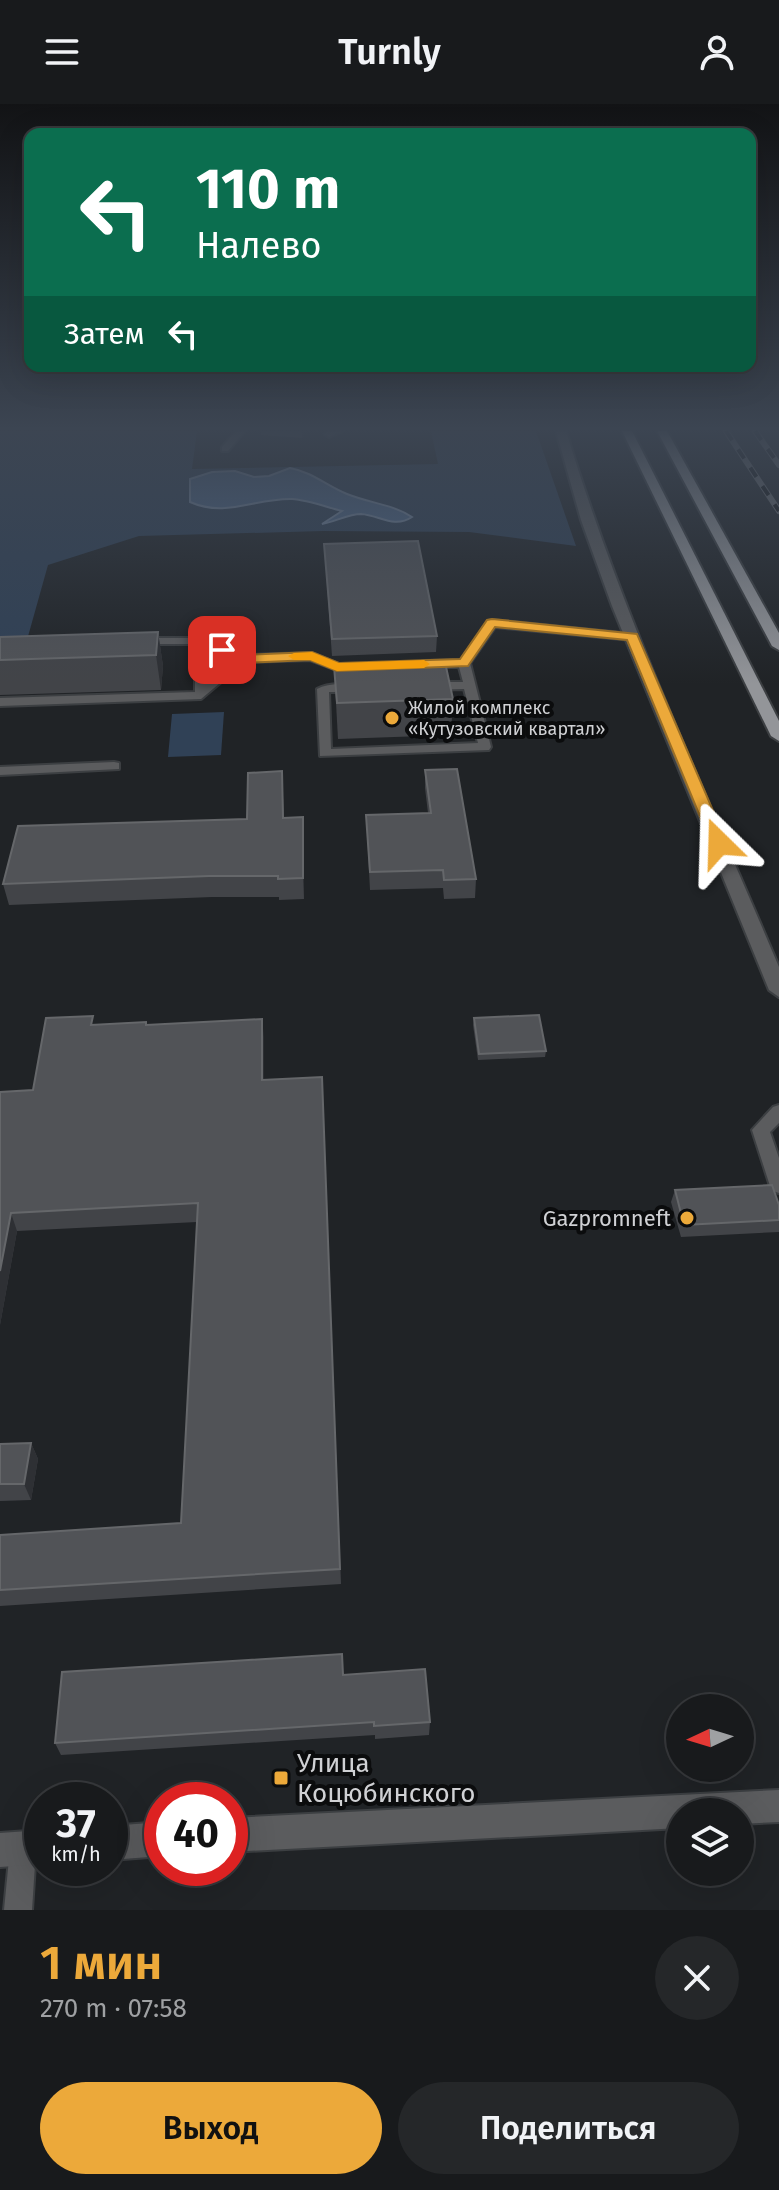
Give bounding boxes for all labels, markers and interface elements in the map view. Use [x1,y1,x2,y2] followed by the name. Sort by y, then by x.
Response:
[40,30,84,74] icon: menu
[338,30,441,74] text: Turnly
[695,30,739,74] icon: person
[196,156,340,223] text: 110 m
[64,160,168,264] icon: left
[196,224,322,268] text: Налево
[161,312,205,356] icon: left
[64,316,145,352] text: Затем
[188,616,256,684] pin
[200,628,244,672] icon: arrive
[408,697,605,740] place label: Жилой комплекс «Кутузовский квартал»
[383,709,401,727] marker: Жилой комплекс «Кутузовский квартал»
[677,801,761,885] position arrow
[543,1205,671,1232] place label: Gazpromneft
[678,1209,696,1227] marker: Gazpromneft
[666,1694,754,1782] north arrow
[666,1694,754,1886] map controls
[297,1748,475,1809] place label: Улица Коцюбинского
[272,1769,290,1787] marker: Улица Коцюбинского
[144,1782,248,1886] speed limit sign: 40
[666,1798,754,1886] button: layers
[56,1800,96,1848] text: 37
[51,1842,101,1866] text: km/h
[40,1934,163,1992] text: 1 мин
[655,1936,739,2020] button: close
[40,1993,187,2024] text: 270 m · 07:58
[40,2082,382,2174] button: Выход
[398,2082,739,2174] button: Поделиться

